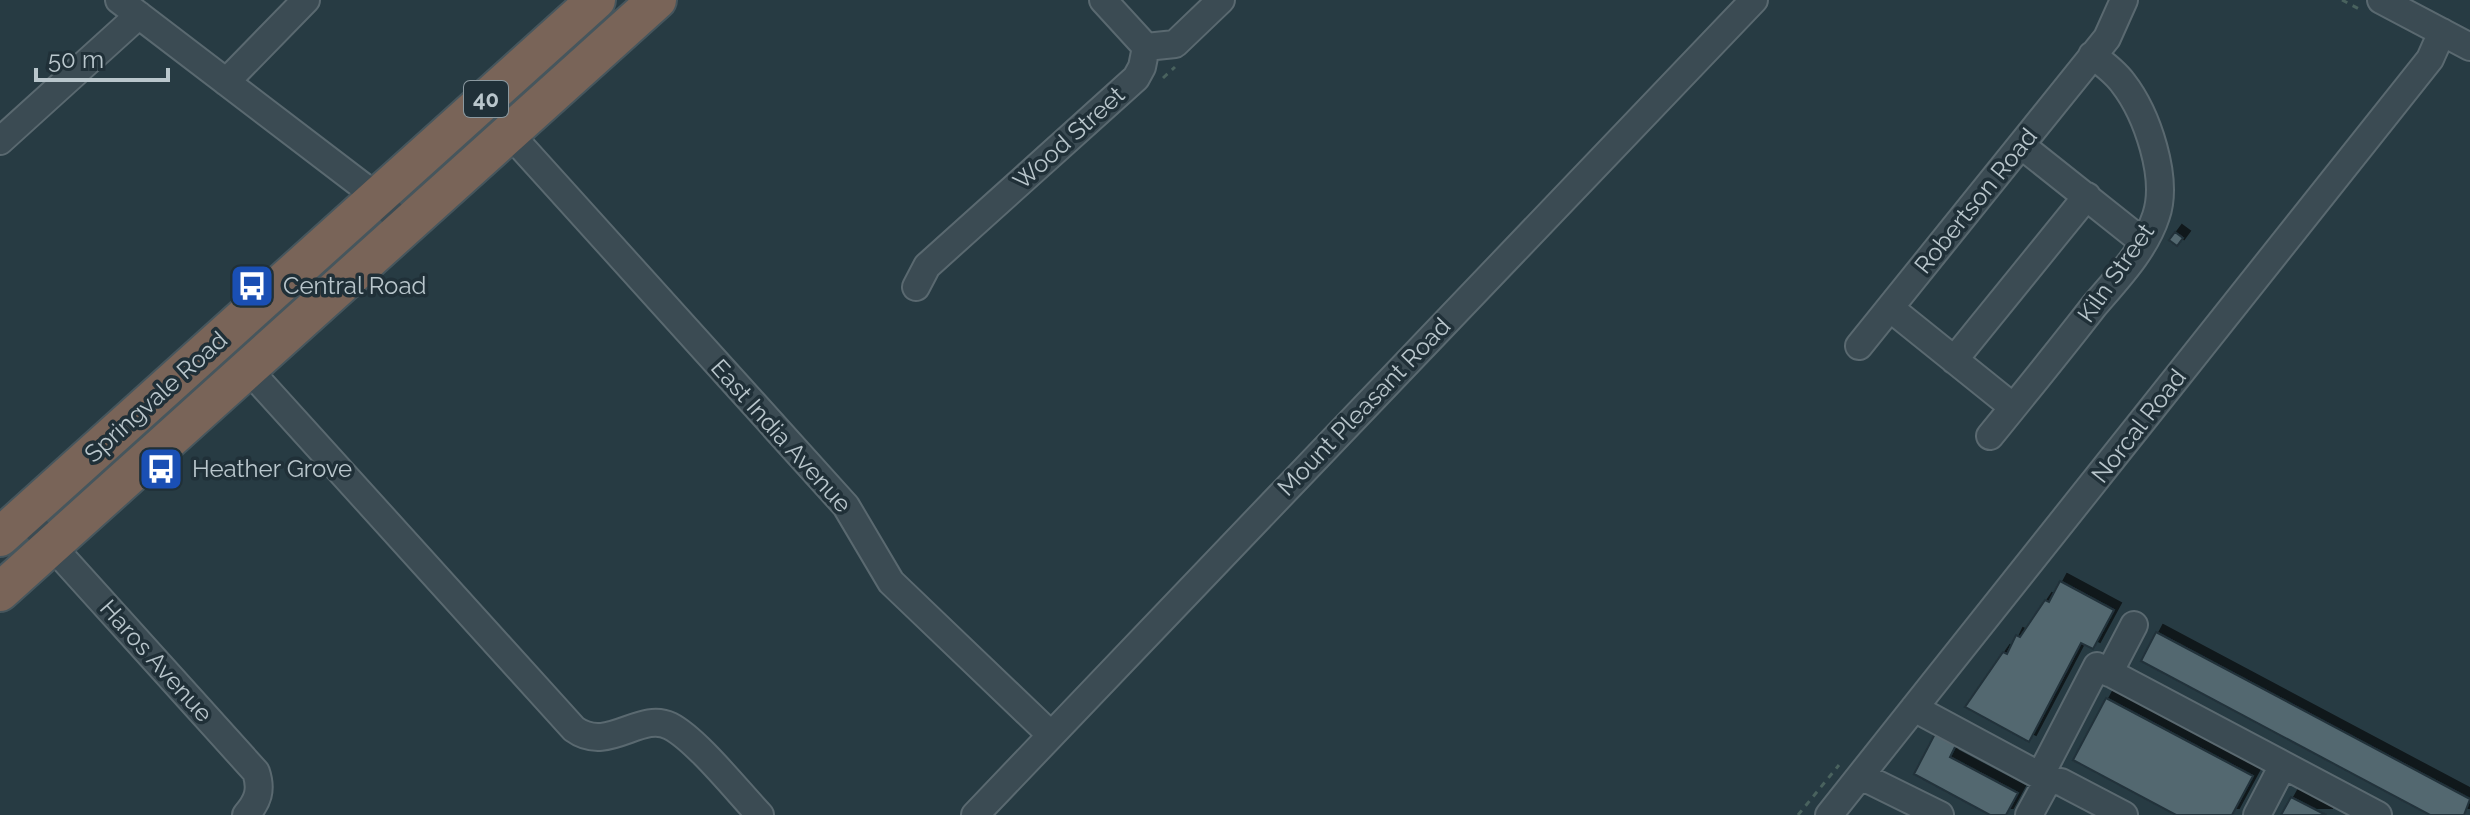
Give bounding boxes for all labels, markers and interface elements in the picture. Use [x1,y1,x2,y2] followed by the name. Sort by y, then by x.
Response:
[36,32,168,82] scale bar
[48,45,104,74] text: 50 m
[1007,80,1130,195] street label: Wood Street
[464,81,508,117] road number: 40
[1908,122,2043,279] street label: Robertson Road
[2071,218,2160,328] street label: Kiln Street
[228,262,276,310] bus stop icon: Central Road
[283,271,426,300] place label: Central Road
[1271,312,1456,502] street label: Mount Pleasant Road
[78,325,233,468] street label: Springvale Road
[705,353,858,518] street label: East India Avenue
[2085,363,2192,488] street label: Norcal Road
[137,445,185,493] bus stop icon: Heather Grove
[192,454,352,483] place label: Heather Grove
[94,594,219,728] street label: Haros Avenue

